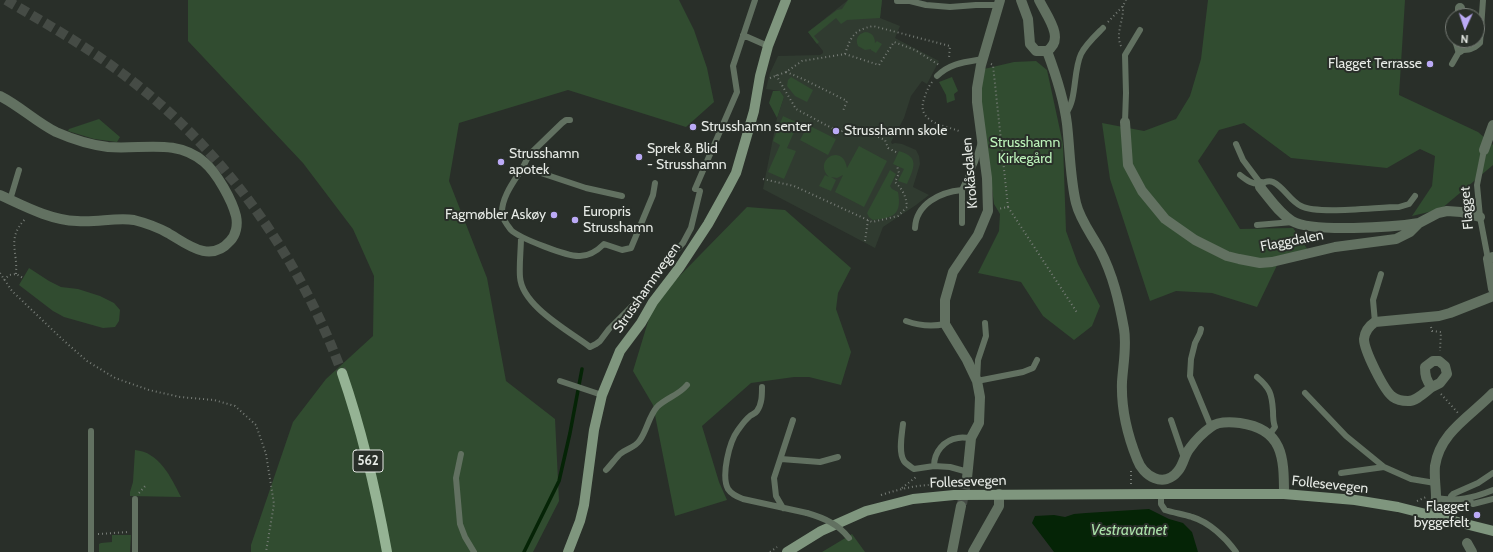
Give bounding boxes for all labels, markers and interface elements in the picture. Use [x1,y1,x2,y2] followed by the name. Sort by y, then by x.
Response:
[1445,8,1485,48] north arrow
[1460,32,1469,46] text: N
[1328,56,1422,72] place label: Flagget Terrasse
[1425,59,1435,69] marker: Flagget Terrasse
[701,119,812,135] place label: Strusshamn senter
[688,122,698,132] marker: Strusshamn senter
[844,123,947,139] place label: Strusshamn skole
[831,126,841,136] marker: Strusshamn skole
[990,135,1060,168] park label: Strusshamn Kirkegård
[959,137,981,209] street label: Krokåsdalen
[647,141,727,174] place label: Sprek & Blid - Strusshamn
[509,146,579,178] place label: Strusshamn apotek
[634,152,644,162] marker: Sprek & Blid - Strusshamn
[496,157,506,167] marker: Strusshamn apotek
[1457,186,1477,230] street label: Flagget
[583,204,653,236] place label: Europris Strusshamn
[445,207,546,223] place label: Fagmøbler Askøy
[549,210,559,220] marker: Fagmøbler Askøy
[570,215,580,225] marker: Europris Strusshamn
[1259,227,1325,255] street label: Flaggdalen
[610,240,684,336] street label: Strusshamnvegen
[353,450,383,472] road number: 562
[929,472,1007,492] street label: Follesevegen
[1291,473,1369,497] street label: Follesevegen
[1414,499,1469,532] place label: Flagget byggefelt
[1472,510,1482,520] marker: Flagget byggefelt
[1091,522,1167,540] water label: Vestravatnet

